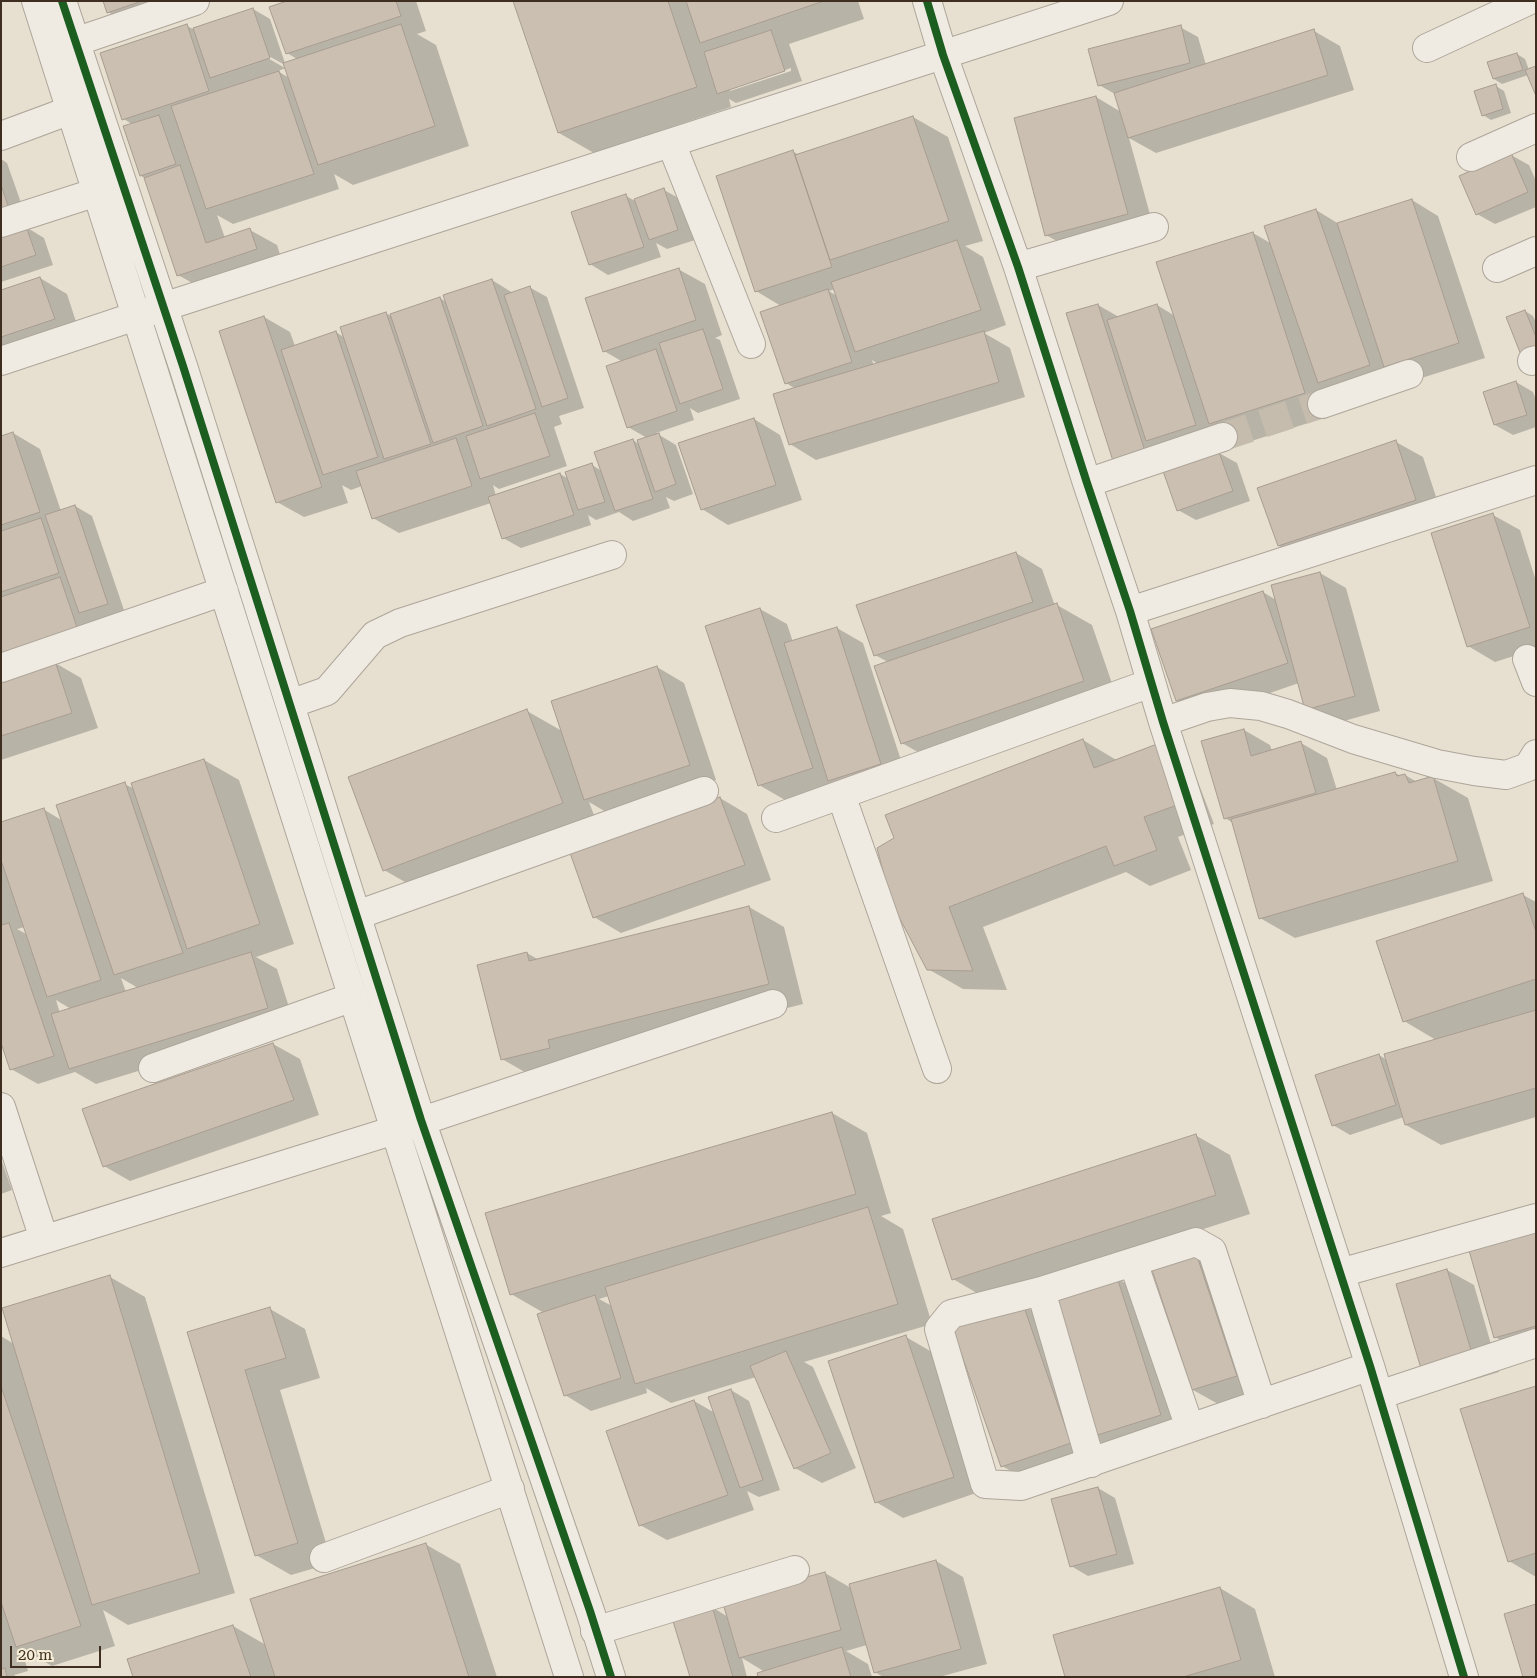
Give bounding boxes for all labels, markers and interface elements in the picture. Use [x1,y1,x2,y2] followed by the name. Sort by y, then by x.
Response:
[12,1636,104,1668] scale bar
[18,1646,52,1664] text: 20 m

